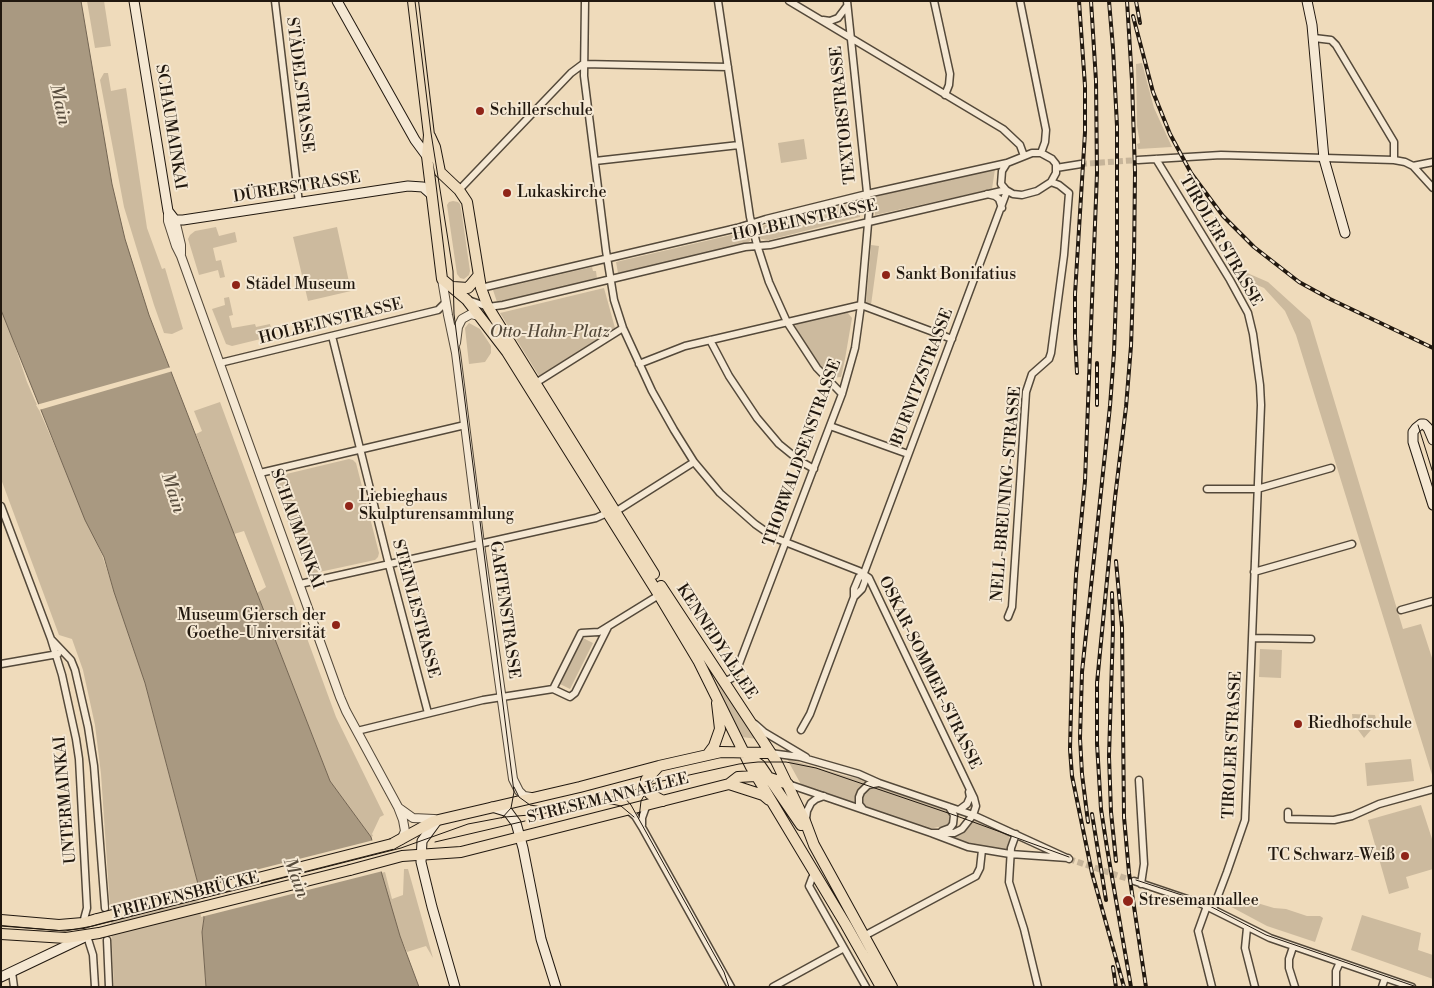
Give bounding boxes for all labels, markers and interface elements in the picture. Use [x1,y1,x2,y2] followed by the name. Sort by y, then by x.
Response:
[281,16,317,154] street label: STÄDELSTRASSE
[827,45,861,185] street label: TEXTORSTRASSE
[151,63,189,191] street label: SCHAUMAINKAI
[44,82,74,128] water label: Main
[490,101,593,121] place label: Schillerschule
[474,105,486,117] marker: Schillerschule
[232,168,362,208] street label: DÜRERSTRASSE
[1175,172,1265,310] street label: TIROLER STRASSE
[517,183,607,203] place label: Lukaskirche
[501,187,513,199] marker: Lukaskirche
[731,196,879,246] street label: HOLBEINSTRASSE
[896,265,1016,285] place label: Sankt Bonifatius
[880,269,892,281] marker: Sankt Bonifatius
[246,275,356,295] place label: Städel Museum
[230,279,242,291] marker: Städel Museum
[257,295,405,349] street label: HOLBEINSTRASSE
[888,306,958,448] street label: BURNITZSTRASSE
[490,323,610,343] park label: Otto-Hahn-Platz
[760,357,846,549] street label: THORWALDSENSTRASSE
[988,386,1026,602] street label: NELL-BREUNING-STRASSE
[265,466,327,592] street label: SCHAUMAINKAI
[155,470,189,516] water label: Main
[359,487,514,525] place label: Liebieghaus Skulpturensammlung
[343,500,355,512] marker: Liebieghaus Skulpturensammlung
[387,538,443,680] street label: STEINLESTRASSE
[485,540,523,680] street label: GARTENSTRASSE
[874,573,984,773] street label: OSKAR-SOMMER-STRASSE
[672,581,760,703] street label: KENNEDYALLEE
[177,606,326,644] place label: Museum Giersch der Goethe-Universität
[330,619,342,631] marker: Museum Giersch der Goethe-Universität
[1220,670,1246,820] street label: TIROLER STRASSE
[1308,714,1412,734] place label: Riedhofschule
[1292,718,1304,730] marker: Riedhofschule
[51,735,81,865] street label: UNTERMAINKAI
[525,770,691,828] street label: STRESEMANNALLEE
[1268,846,1395,866] place label: TC Schwarz-Weiß
[1399,850,1411,862] marker: TC Schwarz-Weiß
[277,855,313,901] water label: Main
[111,868,261,924] street label: FRIEDENSBRÜCKE
[1139,891,1259,911] place label: Stresemannallee
[1121,894,1135,908] marker: Stresemannallee

